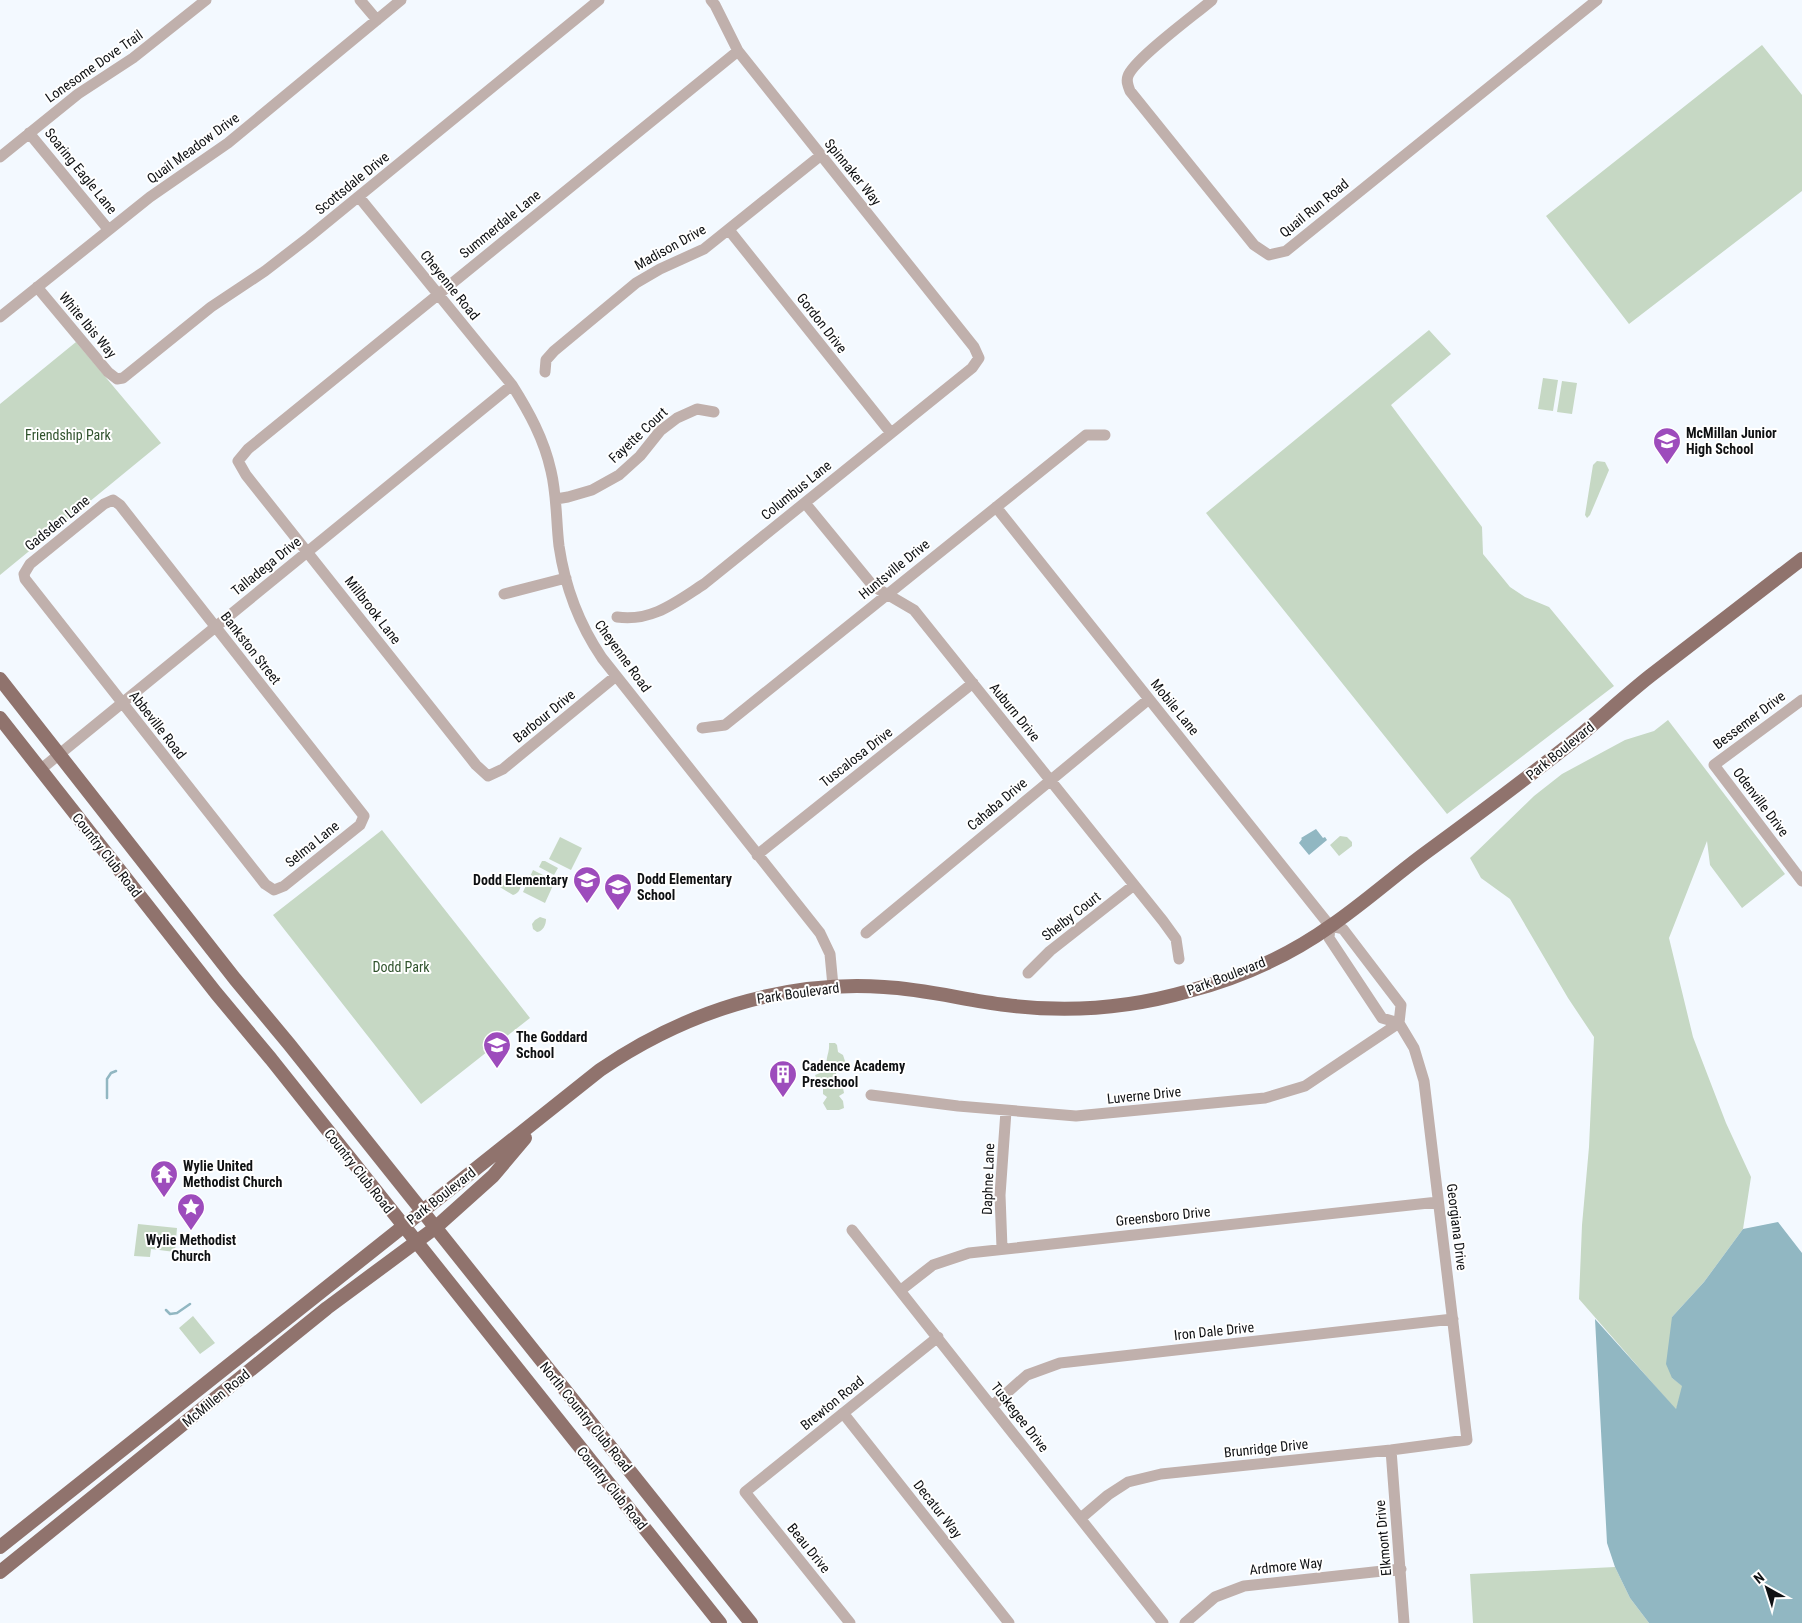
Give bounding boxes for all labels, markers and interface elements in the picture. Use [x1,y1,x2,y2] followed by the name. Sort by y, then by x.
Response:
[42,26,146,106] street label: Lonesome Dove Trail
[144,109,242,187] street label: Quail Meadow Drive
[42,125,121,217] street label: Soaring Eagle Lane
[821,136,885,209] street label: Spinnaker Way
[312,148,392,218] street label: Scottsdale Drive
[1276,175,1352,241] street label: Quail Run Road
[456,186,544,261] street label: Summerdale Lane
[632,221,709,273] street label: Madison Drive
[417,247,483,323] street label: Cheyenne Road
[56,289,120,361] street label: White Ibis Way
[794,290,851,356] street label: Gordon Drive
[606,404,670,466] street label: Fayette Court
[1686,425,1777,457] place label: McMillan Junior High School
[1652,426,1682,465] school or university icon: McMillan Junior High School
[25,427,112,443] park label: Friendship Park
[758,457,835,523] street label: Columbus Lane
[21,492,93,554] street label: Gadsden Lane
[228,533,304,599] street label: Talladega Drive
[856,535,933,602] street label: Huntsville Drive
[342,573,405,647] street label: Millbrook Lane
[218,609,284,687] street label: Bankston Street
[592,617,654,695] street label: Cheyenne Road
[1148,676,1203,739] street label: Mobile Lane
[987,680,1044,745] street label: Auburn Drive
[510,686,578,746] street label: Barbour Drive
[1710,687,1789,752] street label: Bessemer Drive
[126,688,190,762] street label: Abbeville Road
[1523,719,1597,783] street label: Park Boulevard
[817,724,896,790] street label: Tuscalosa Drive
[1730,764,1792,840] street label: Odenville Drive
[964,774,1030,834] street label: Cahaba Drive
[69,810,145,900] street label: Country Club Road
[282,817,342,870] street label: Selma Lane
[572,865,602,904] school or university icon: Dodd Elementary
[637,871,733,903] place label: Dodd Elementary School
[473,872,569,888] place label: Dodd Elementary
[603,872,633,911] school or university icon: Dodd Elementary School
[1038,888,1104,944] street label: Shelby Court
[1184,954,1268,998] street label: Park Boulevard
[372,959,430,975] park label: Dodd Park
[756,979,840,1007] street label: Park Boulevard
[516,1029,588,1061] place label: The Goddard School
[482,1030,512,1069] school or university icon: The Goddard School
[802,1058,906,1090] place label: Cadence Academy Preschool
[768,1059,798,1098] building icon: Cadence Academy Preschool
[1106,1083,1182,1107] street label: Luverne Drive
[321,1126,397,1216] street label: Country Club Road
[979,1142,997,1215] street label: Daphne Lane
[183,1158,283,1190] place label: Wylie United Methodist Church
[149,1159,179,1198] temple icon: Wylie United Methodist Church
[403,1164,479,1228] street label: Park Boulevard
[1444,1183,1470,1272] street label: Georgiana Drive
[176,1192,206,1231] place icon: Wylie Methodist Church
[1115,1203,1211,1229] street label: Greensboro Drive
[146,1232,236,1264] place label: Wylie Methodist Church
[1173,1319,1255,1343] street label: Iron Dale Drive
[537,1359,635,1475] street label: North Country Club Road
[179,1366,253,1430] street label: McMillen Road
[797,1373,867,1433] street label: Brewton Road
[988,1379,1052,1455] street label: Tuskegee Drive
[1223,1436,1309,1460] street label: Brunridge Drive
[574,1443,650,1533] street label: Country Club Road
[910,1477,966,1541] street label: Decatur Way
[1372,1499,1394,1577] street label: Elkmont Drive
[784,1520,834,1576] street label: Beau Drive
[1249,1554,1324,1578] street label: Ardmore Way
[1742,1563,1792,1613] north arrow
[1750,1569,1767,1587] text: N

